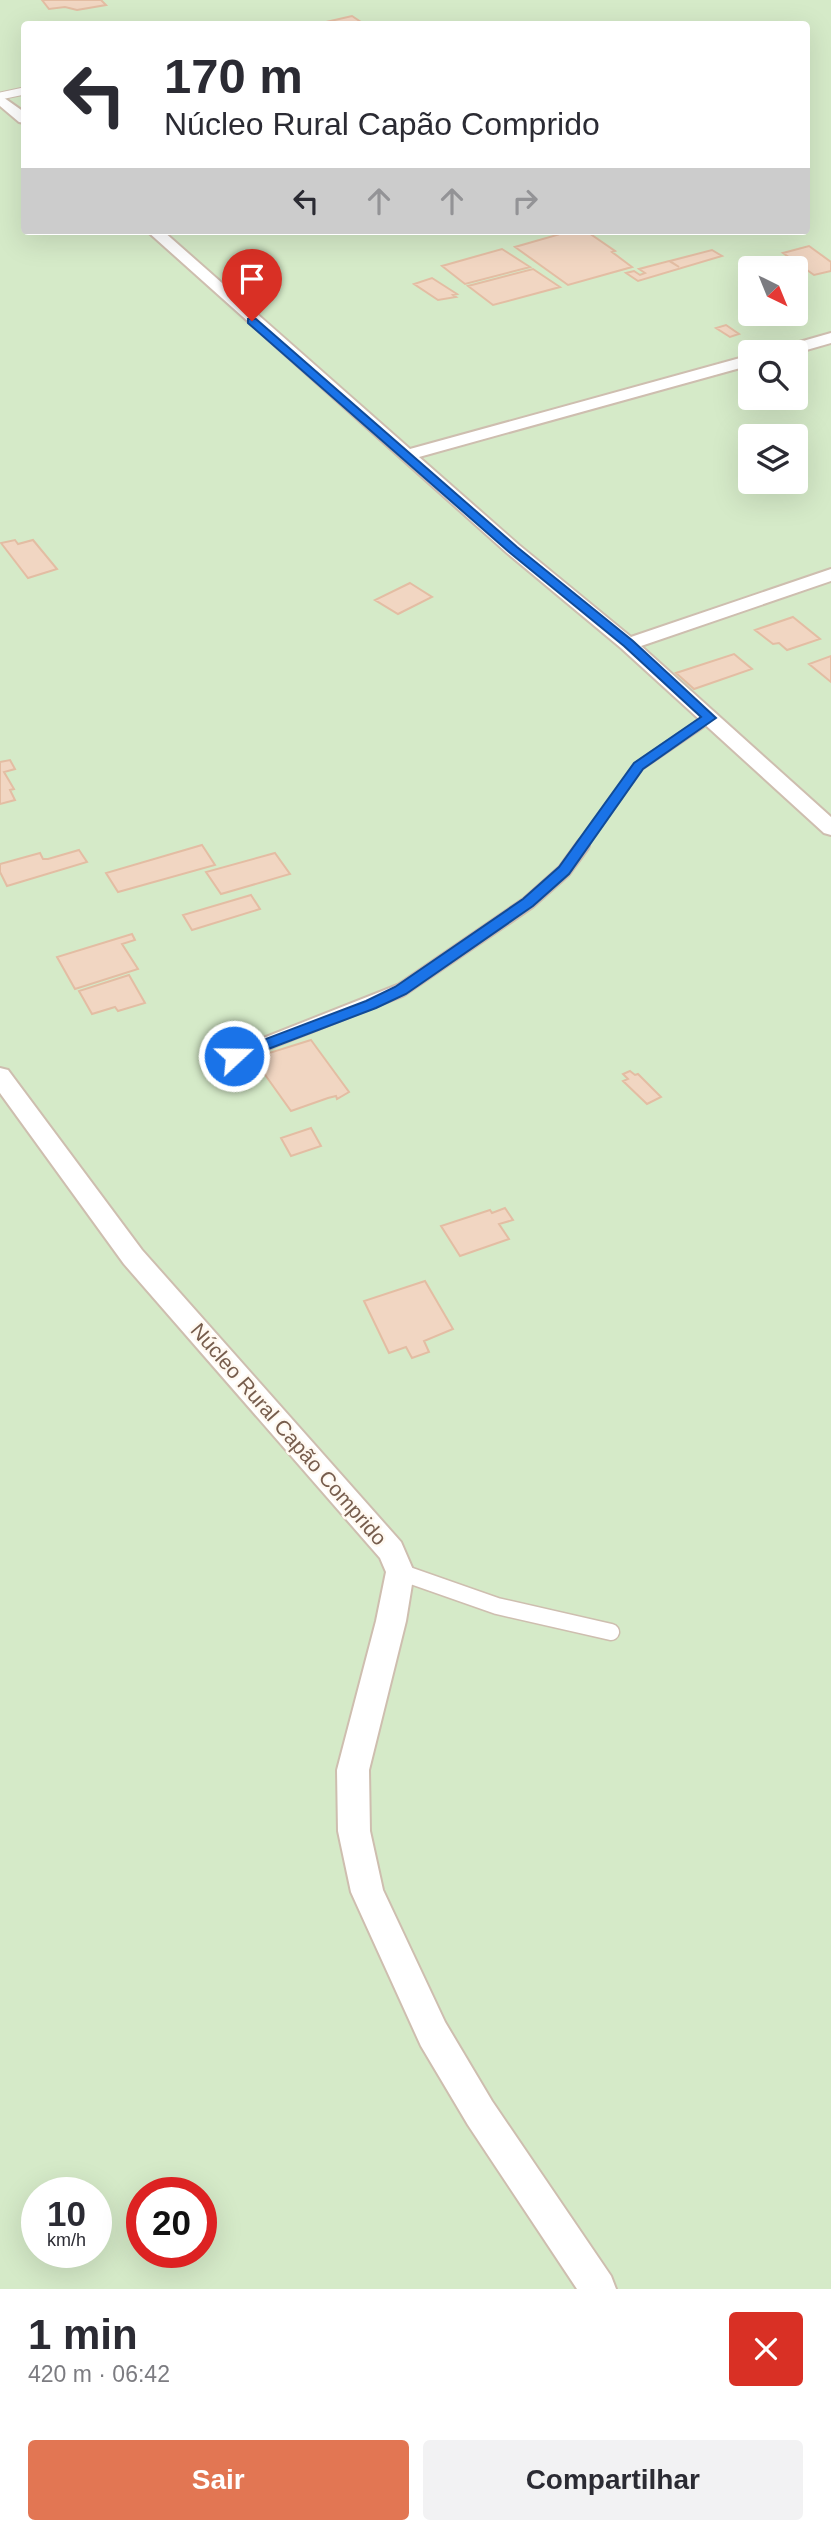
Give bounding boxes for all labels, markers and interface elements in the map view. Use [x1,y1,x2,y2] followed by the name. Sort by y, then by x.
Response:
[49,49,140,140] icon: left
[164,49,303,103] text: 170 m
[164,106,600,142] text: Núcleo Rural Capão Comprido
[287,182,325,220] icon: left
[360,182,398,220] icon: ahead
[433,182,471,220] icon: ahead
[506,182,544,220] icon: right
[222,249,282,321] pin
[738,256,808,326] north arrow
[738,256,808,494] map controls
[233,260,271,298] icon: arrive
[738,340,808,410] button: search
[738,424,808,494] button: layers
[197,1019,271,1093] position arrow
[187,1319,391,1549] street label: Núcleo Rural Capão Comprido
[126,2177,217,2268] speed limit sign: 20
[47,2194,86,2233] text: 10
[47,2230,86,2250] text: km/h
[28,2311,138,2358] text: 1 min
[729,2312,803,2386] button: close
[28,2361,170,2387] text: 420 m · 06:42
[28,2440,409,2520] button: Sair
[423,2440,803,2520] button: Compartilhar

